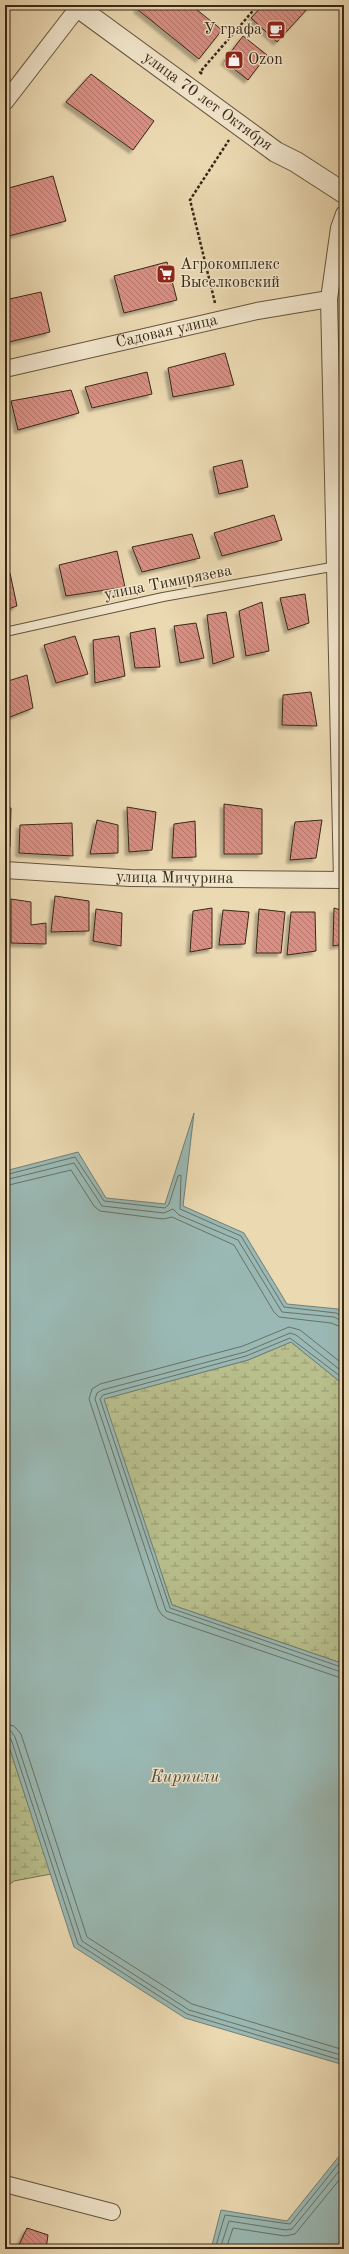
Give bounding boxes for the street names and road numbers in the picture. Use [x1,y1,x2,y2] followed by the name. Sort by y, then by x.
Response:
[140,49,275,154] street label: улица 70 лет Октября
[114,312,219,351] street label: Садовая улица
[103,563,233,603] street label: улица Тимирязева
[115,869,234,887] street label: улица Мичурина

